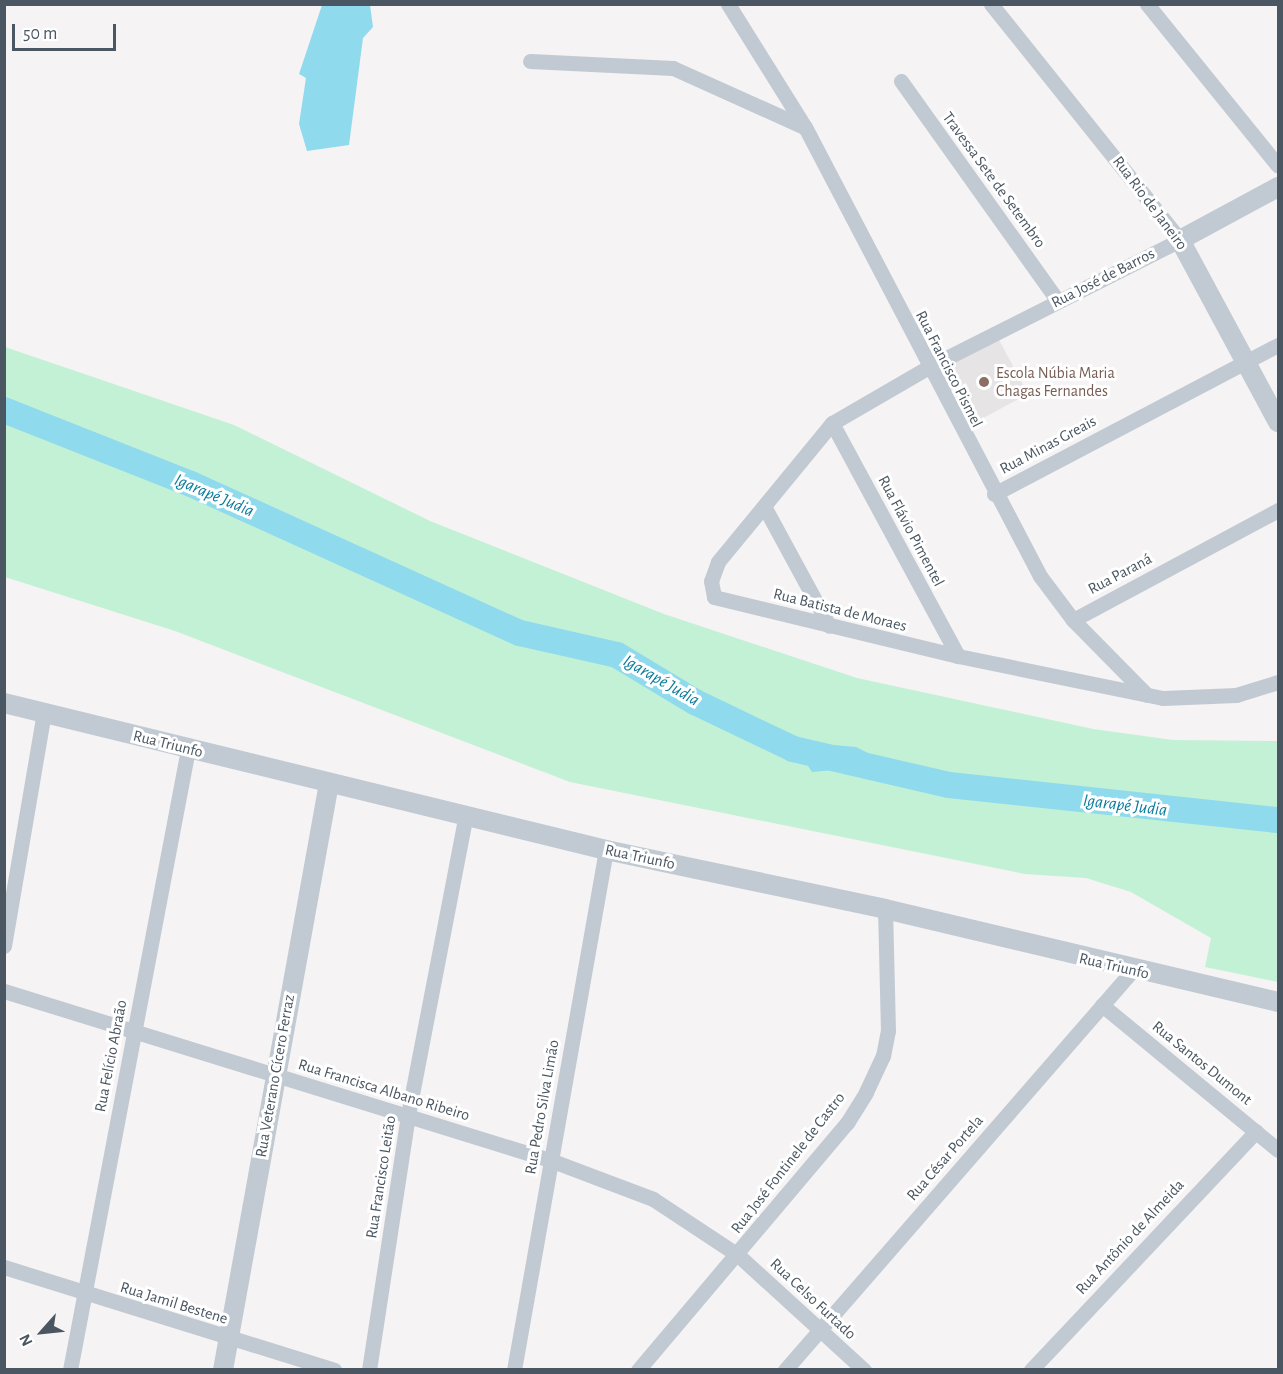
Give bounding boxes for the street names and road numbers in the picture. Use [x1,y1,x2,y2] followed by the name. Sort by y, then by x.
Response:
[938,108,1050,252] street label: Travessa Sete de Setembro
[1108,152,1192,254] street label: Rua Rio de Janeiro
[1048,244,1158,312] street label: Rua José de Barros
[911,307,987,431] street label: Rua Francisco Pismel
[996,412,1100,478] street label: Rua Minas Greais
[874,472,948,590] street label: Rua Flávio Pimentel
[1085,549,1155,599] street label: Rua Paraná
[771,584,909,636] street label: Rua Batista de Moraes
[131,726,205,762] street label: Rua Triunfo
[603,840,677,874] street label: Rua Triunfo
[1077,949,1151,983] street label: Rua Triunfo
[251,993,299,1159] street label: Rua Veterano Cícero Ferraz
[91,998,131,1114] street label: Rua Felício Abraão
[1148,1017,1256,1109] street label: Rua Santos Dumont
[521,1038,563,1176] street label: Rua Pedro Silva Limão
[296,1055,472,1125] street label: Rua Francisca Albano Ribeiro
[727,1088,849,1238] street label: Rua José Fontinele de Castro
[903,1111,987,1205] street label: Rua César Portela
[362,1114,400,1240] street label: Rua Francisco Leitão
[1072,1175,1188,1299] street label: Rua Antônio de Almeida
[766,1254,860,1344] street label: Rua Celso Furtado
[118,1278,230,1328] street label: Rua Jamil Bestene

